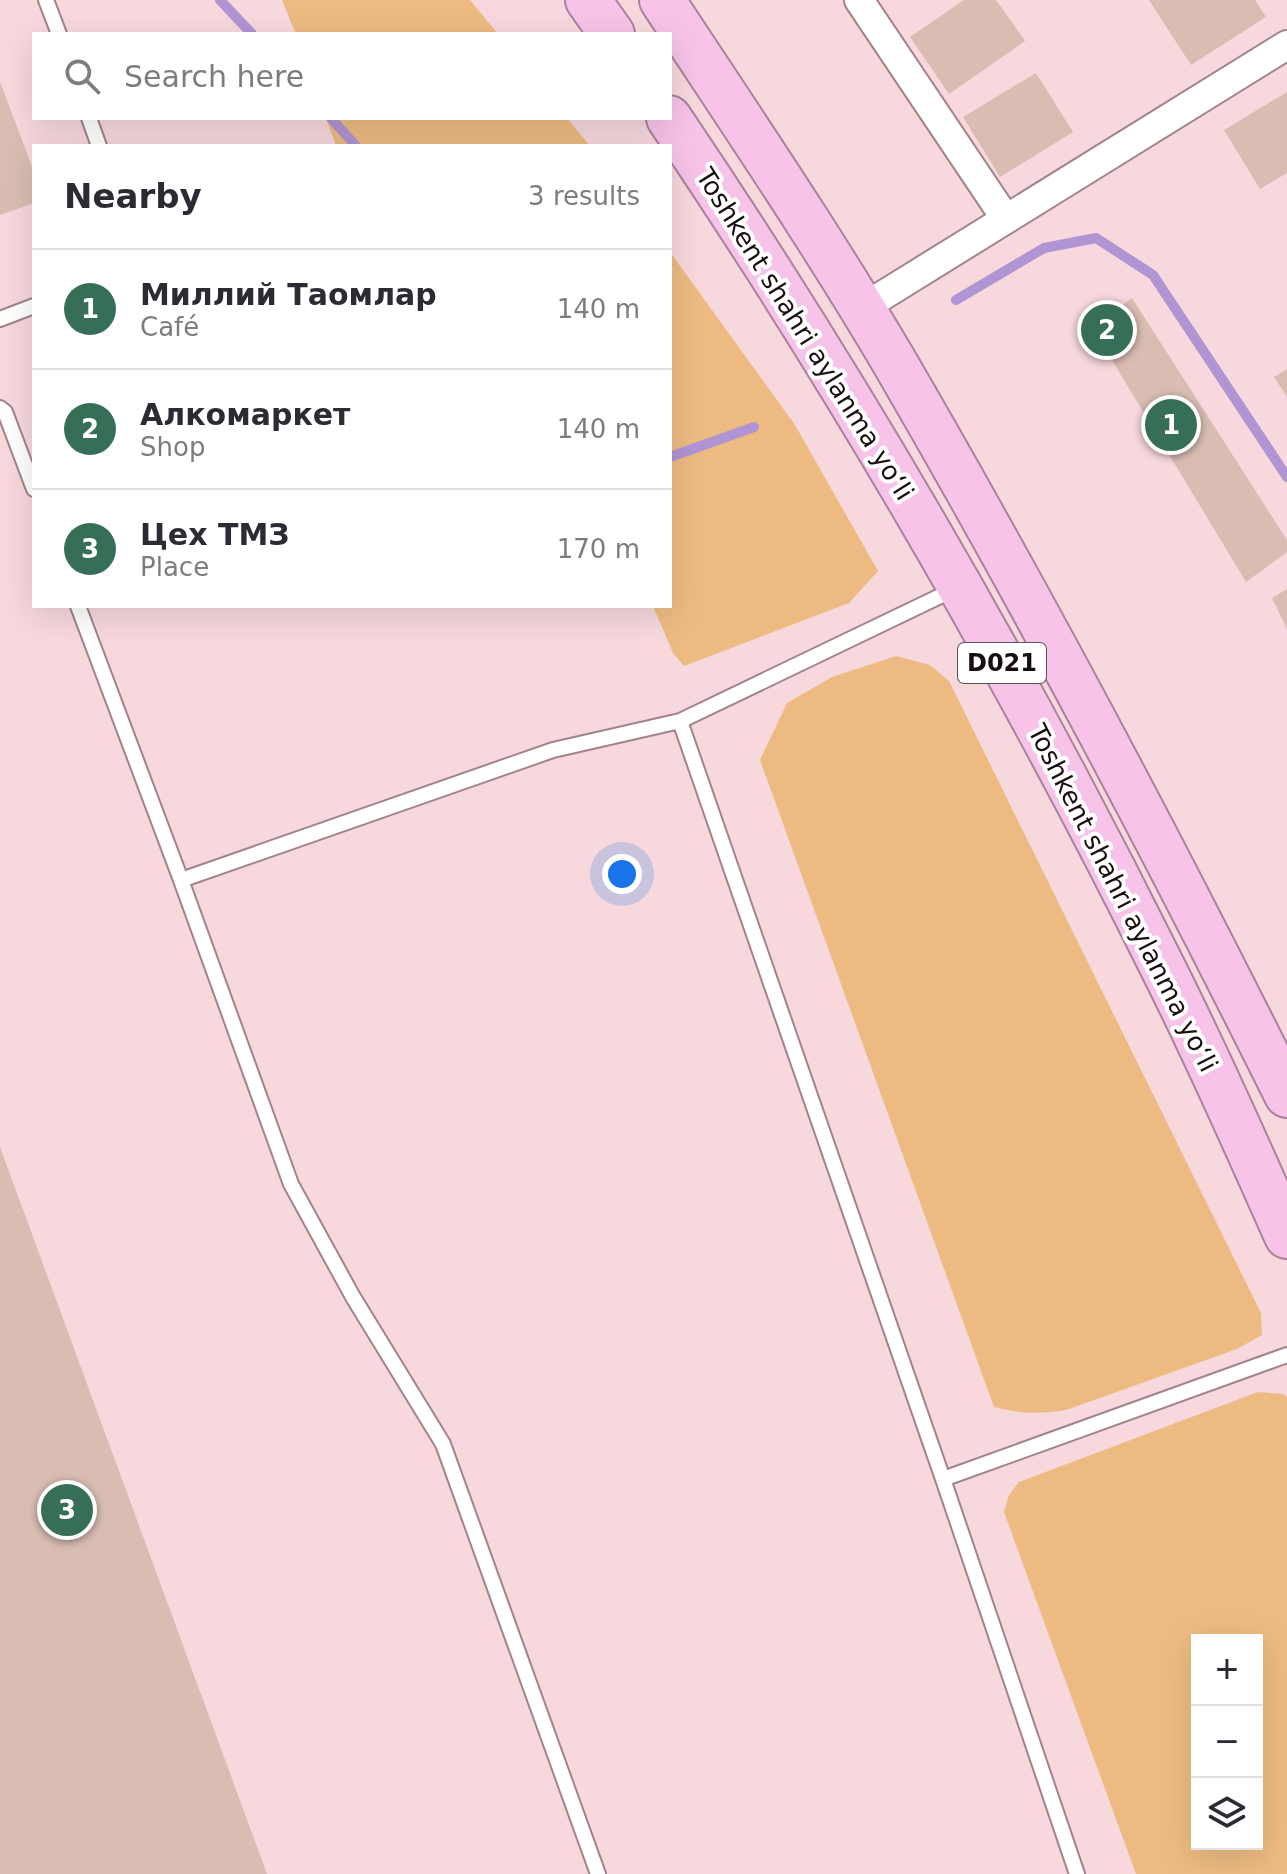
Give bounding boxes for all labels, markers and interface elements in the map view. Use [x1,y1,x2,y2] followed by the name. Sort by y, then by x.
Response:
[32,32,672,120] search box
[60,54,104,98] icon: search
[124,59,304,94] text: Search here
[690,162,920,505] street label: Toshkent shahri aylanma yoʻli
[64,176,202,216] text: Nearby
[528,181,640,211] text: 3 results
[140,277,437,312] text: Миллий Таомлар
[81,294,99,324] text: 1
[557,294,640,324] text: 140 m
[1081,300,1133,360] pin: 2
[140,312,199,342] text: Café
[1145,395,1197,455] pin: 1
[140,397,351,432] text: Алкомаркет
[81,414,99,444] text: 2
[557,414,640,444] text: 140 m
[140,432,205,462] text: Shop
[140,517,290,552] text: Цех ТМЗ
[81,534,99,564] text: 3
[557,534,640,564] text: 170 m
[140,552,209,582] text: Place
[958,643,1046,683] road number: D021
[1022,719,1224,1077] street label: Toshkent shahri aylanma yoʻli
[602,854,642,894] your location
[41,1480,93,1540] pin: 3
[1191,1634,1263,1850] map controls
[1191,1634,1263,1706] button: +
[1191,1706,1263,1778] button: −
[1191,1778,1263,1850] button: layers

